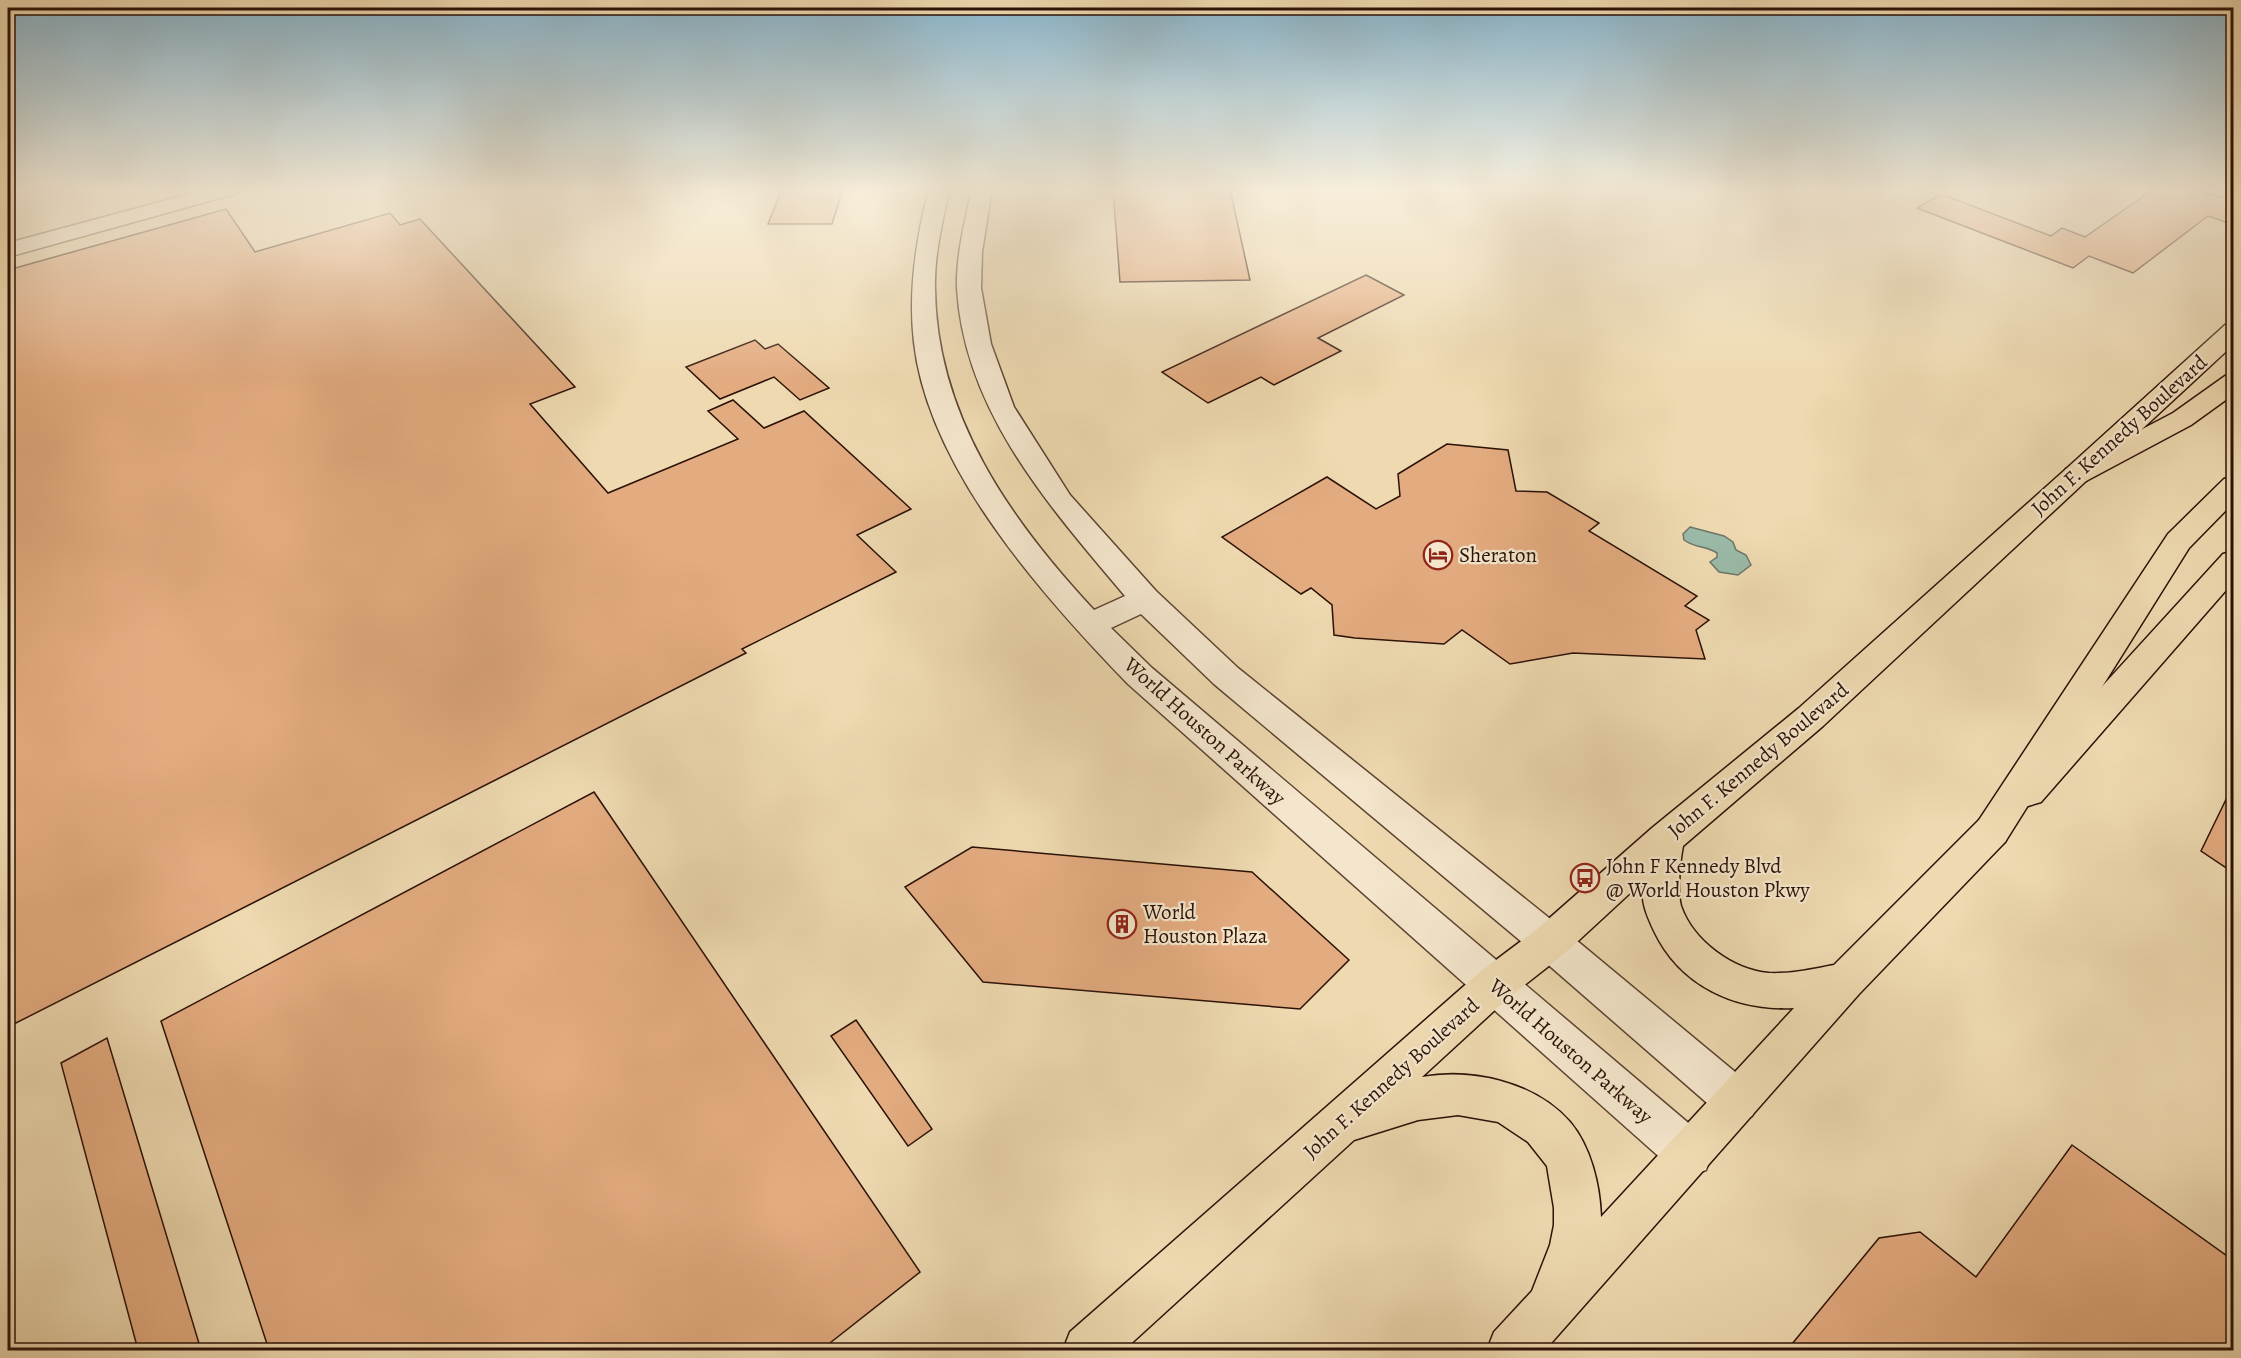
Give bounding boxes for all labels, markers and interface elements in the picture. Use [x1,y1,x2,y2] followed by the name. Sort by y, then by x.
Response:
[2025,348,2214,522] street label: John F. Kennedy Boulevard
[1422,539,1454,571] hotel icon: Sheraton
[1459,541,1537,569] place label: Sheraton
[1117,650,1292,812] street label: World Houston Parkway
[1662,675,1855,844] street label: John F. Kennedy Boulevard
[1606,852,1810,904] place label: John F Kennedy Blvd @ World Houston Pkwy
[1569,862,1601,894] bus stop icon: John F Kennedy Blvd @ World Houston Pkwy
[1142,898,1268,950] place label: World Houston Plaza
[1106,908,1138,940] building icon: World Houston Plaza
[1482,971,1659,1130] street label: World Houston Parkway
[1297,991,1486,1165] street label: John F. Kennedy Boulevard

